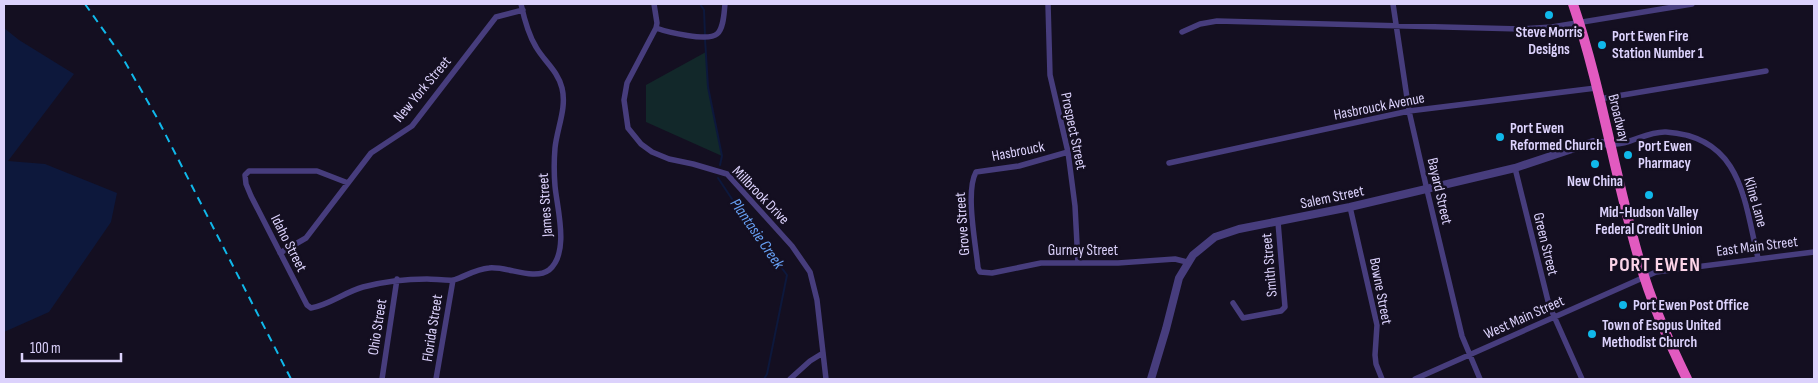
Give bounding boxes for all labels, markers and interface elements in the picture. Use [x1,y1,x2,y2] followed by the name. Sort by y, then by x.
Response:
[1543,9,1555,21] marker: Steve Morris Designs
[1516,23,1583,59] place label: Steve Morris Designs
[1612,27,1704,63] place label: Port Ewen Fire Station Number 1
[1596,39,1608,51] marker: Port Ewen Fire Station Number 1
[389,52,456,126] street label: New York Street
[1332,88,1426,125] street label: Hasbrouck Avenue
[1056,91,1091,172] street label: Prospect Street
[1603,92,1634,144] street label: Broadway
[1510,119,1603,155] place label: Port Ewen Reformed Church
[1494,131,1506,143] marker: Port Ewen Reformed Church
[990,137,1046,166] street label: Hasbrouck
[1638,137,1692,173] place label: Port Ewen Pharmacy
[1622,149,1634,161] marker: Port Ewen Pharmacy
[1423,156,1457,227] street label: Bayard Street
[1589,158,1601,170] marker: New China
[728,162,793,229] street label: Millbrook Drive
[534,172,557,239] street label: James Street
[1567,172,1623,191] place label: New China
[1739,175,1772,229] street label: Kline Lane
[1298,181,1366,214] street label: Salem Street
[1643,189,1655,201] marker: Mid-Hudson Valley Federal Credit Union
[951,191,974,256] street label: Grove Street
[726,195,789,274] water label: Plantasie Creek
[1595,203,1703,239] place label: Mid-Hudson Valley Federal Credit Union
[266,211,311,275] street label: Idaho Street
[1529,211,1563,278] street label: Green Street
[1257,232,1282,298] street label: Smith Street
[1715,232,1799,261] street label: East Main Street
[1048,241,1119,260] street label: Gurney Street
[1609,253,1701,277] district label: PORT EWEN
[1365,256,1396,327] street label: Bowne Street
[1481,291,1568,344] street label: West Main Street
[418,293,447,363] street label: Florida Street
[1633,296,1749,315] place label: Port Ewen Post Office
[364,297,391,357] street label: Ohio Street
[1617,299,1629,311] marker: Port Ewen Post Office
[1602,316,1721,352] place label: Town of Esopus United Methodist Church
[1586,328,1598,340] marker: Town of Esopus United Methodist Church
[22,330,121,362] scale bar
[30,339,61,358] text: 100 m

